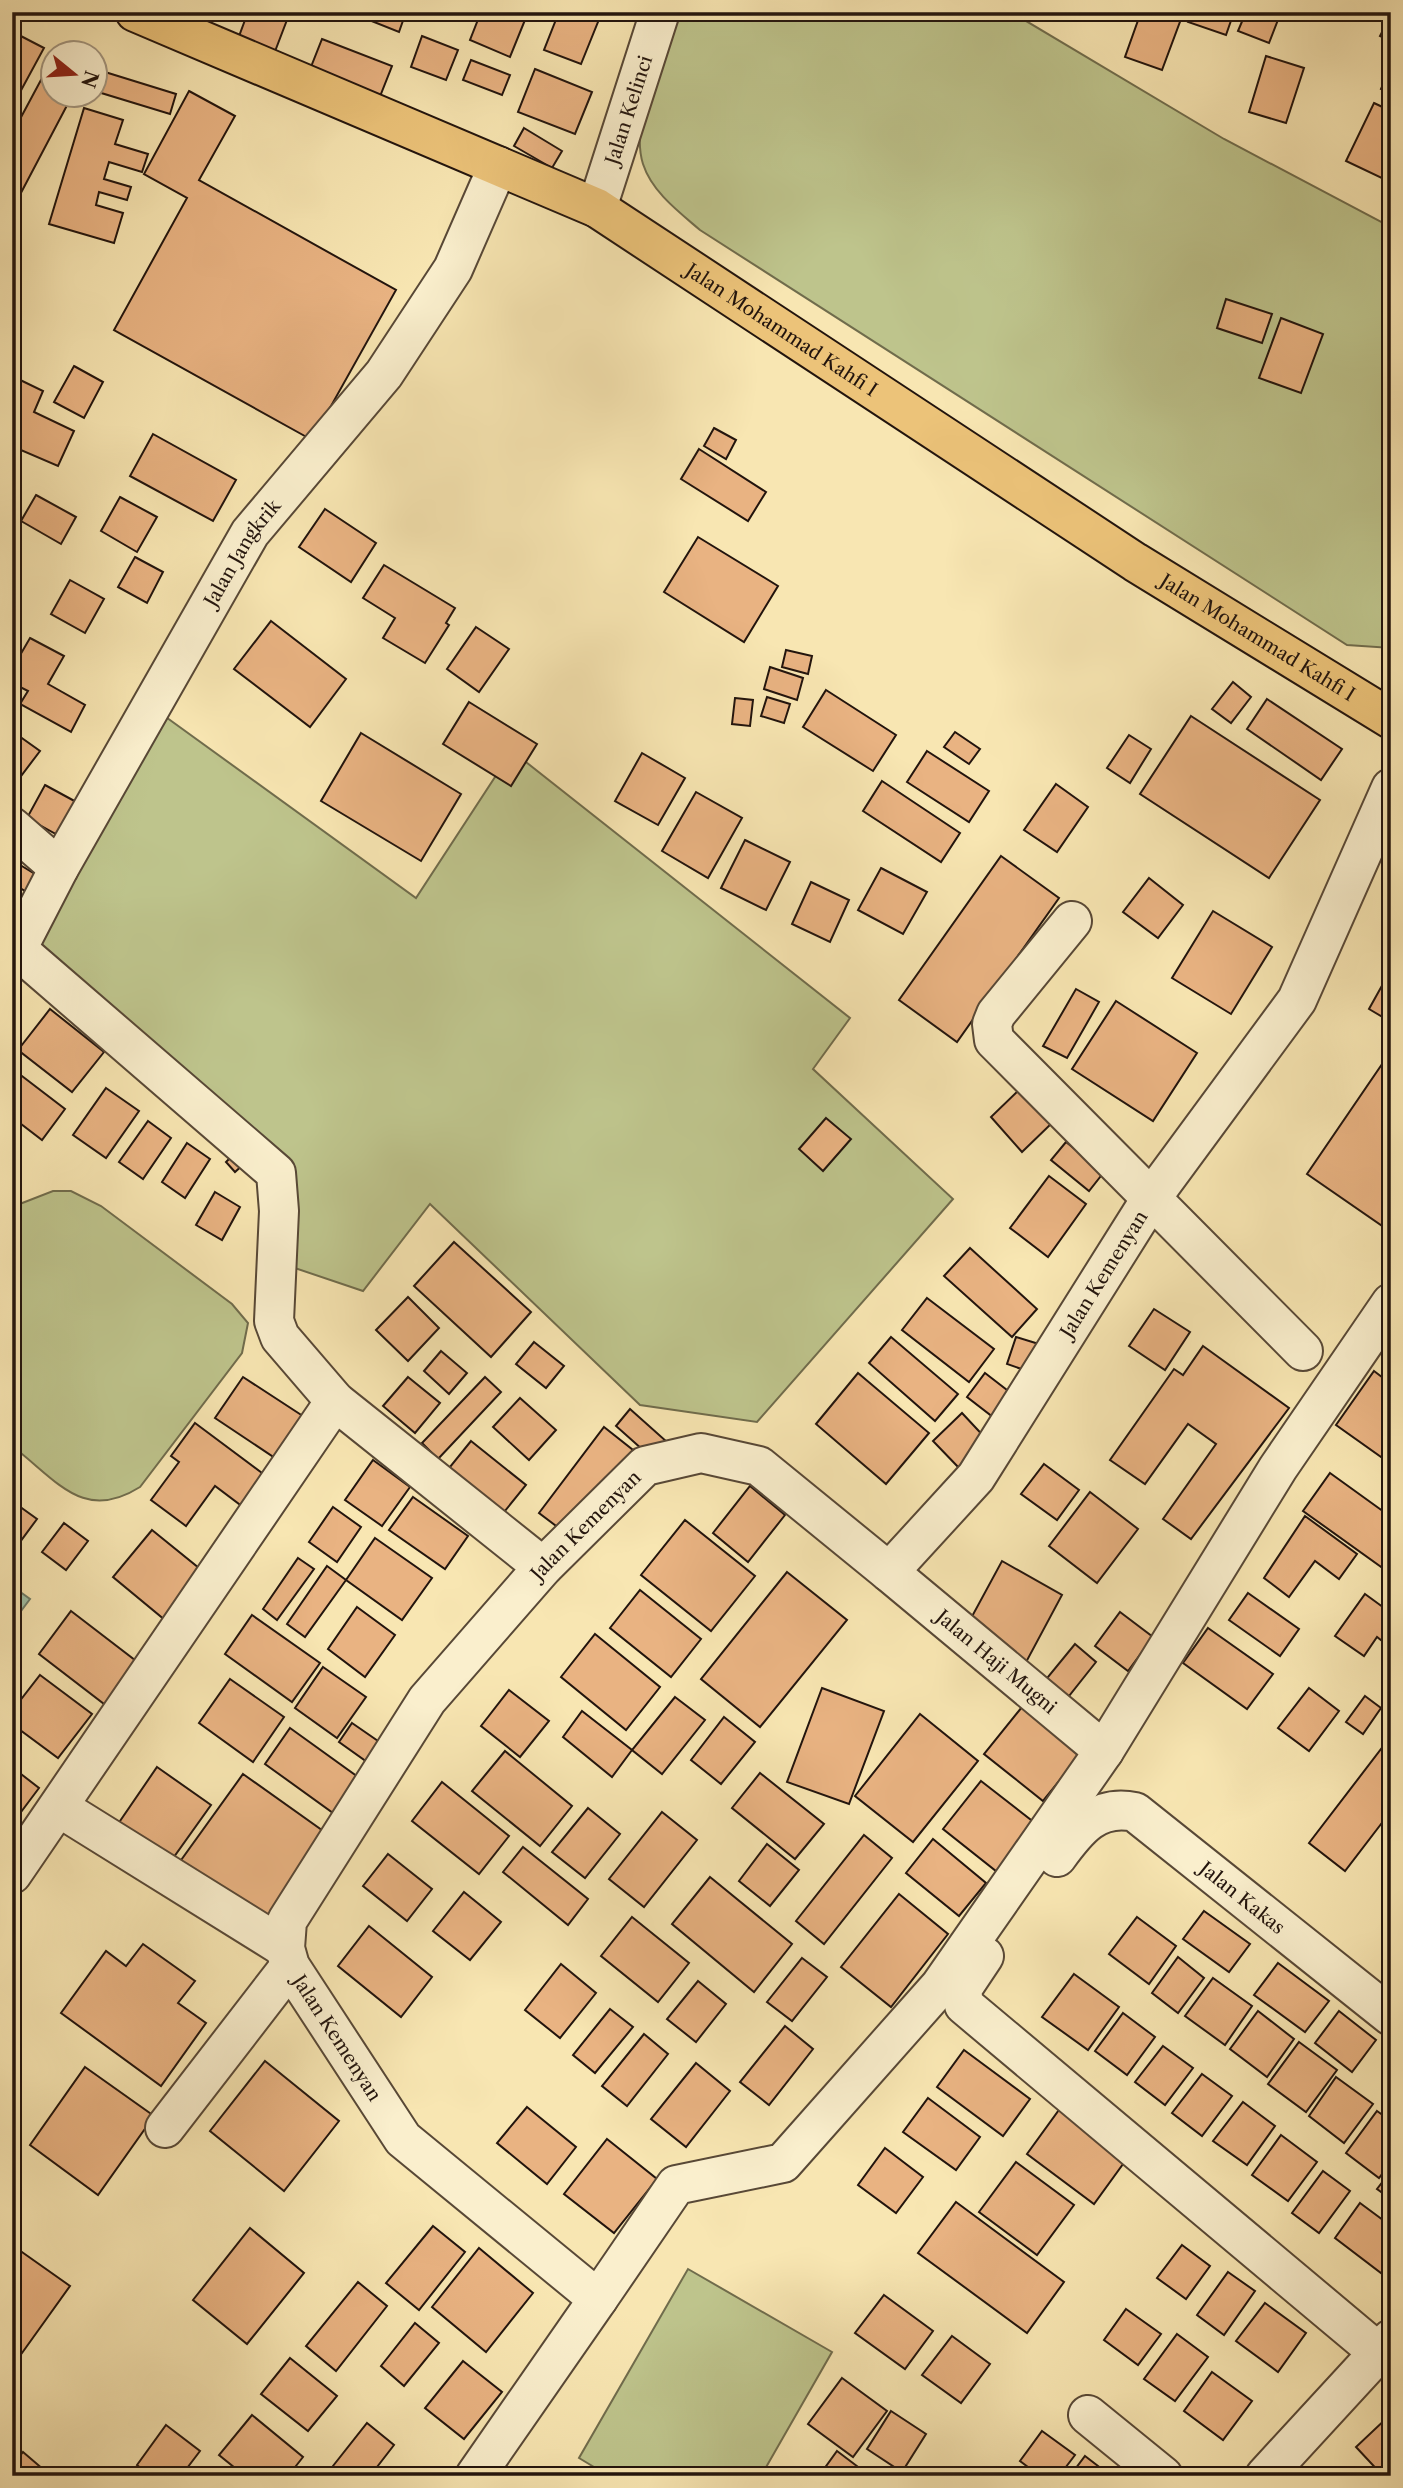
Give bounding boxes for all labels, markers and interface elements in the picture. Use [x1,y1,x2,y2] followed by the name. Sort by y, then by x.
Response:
[38,38,108,108] north arrow
[599,52,657,170] street label: Jalan Kelinci
[76,68,103,91] text: N
[679,257,882,401] street label: Jalan Mohammad Kahfi I
[198,494,286,613] street label: Jalan Jangkrik
[1154,567,1360,706] street label: Jalan Mohammad Kahfi I
[1053,1206,1152,1344] street label: Jalan Kemenyan
[524,1465,645,1587] street label: Jalan Kemenyan
[929,1603,1062,1719] street label: Jalan Haji Mugni
[1193,1855,1290,1939] street label: Jalan Kakas
[286,1968,386,2105] street label: Jalan Kemenyan

